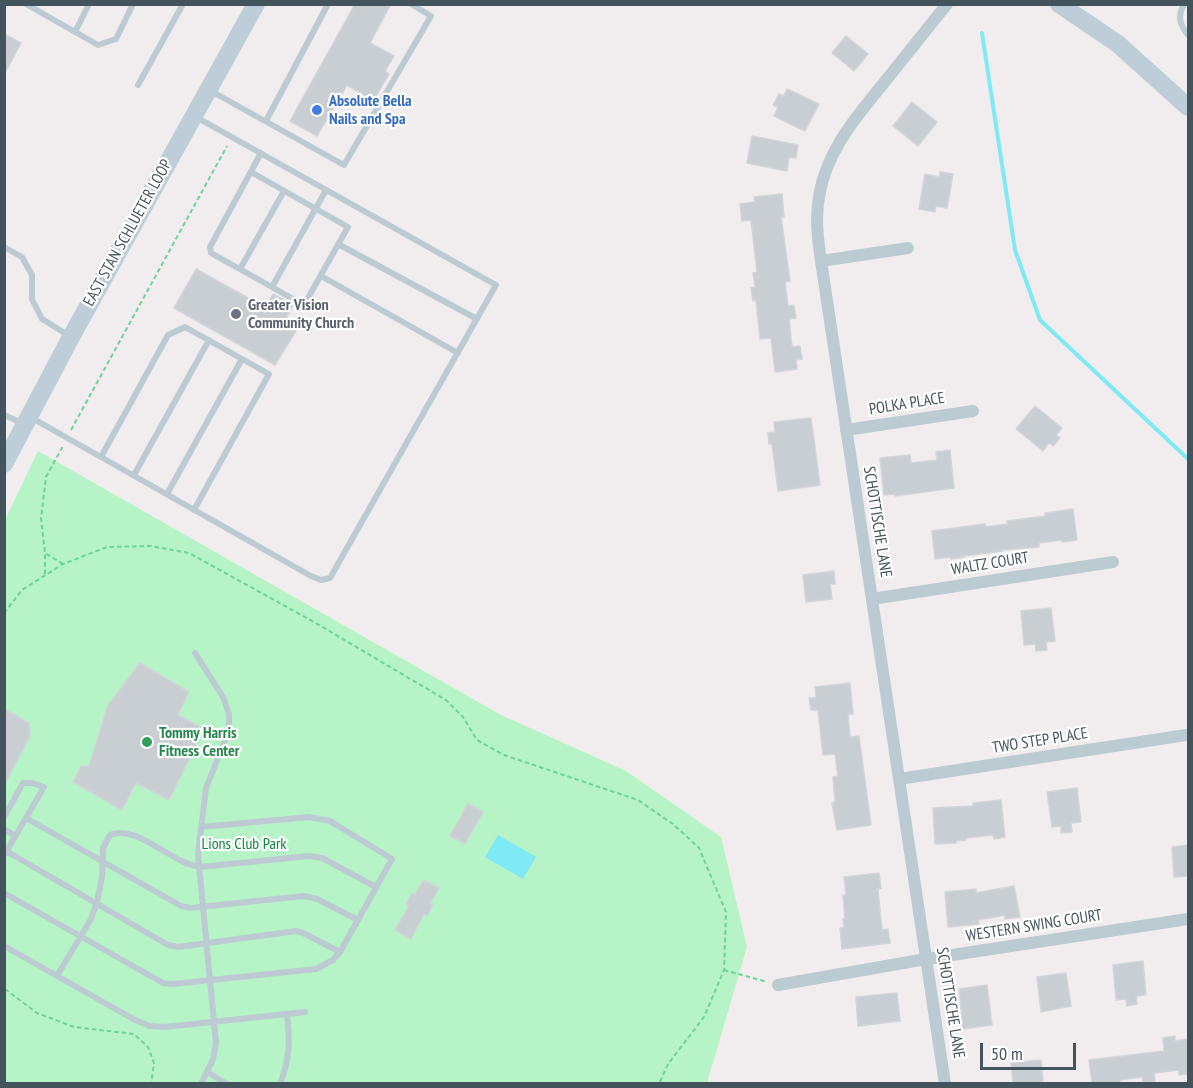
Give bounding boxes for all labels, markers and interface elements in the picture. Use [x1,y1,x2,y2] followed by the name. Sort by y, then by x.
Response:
[329,91,412,129] place label: Absolute Bella Nails and Spa
[310,103,324,117] marker: Absolute Bella Nails and Spa
[80,156,176,310] street label: EAST STAN SCHLUETER LOOP
[248,295,354,333] place label: Greater Vision Community Church
[229,307,243,321] marker: Greater Vision Community Church
[868,389,946,419] street label: POLKA PLACE
[859,465,895,579] street label: SCHOTTISCHE LANE
[950,548,1030,580] street label: WALTZ COURT
[159,723,240,761] place label: Tommy Harris Fitness Center
[991,724,1089,758] street label: TWO STEP PLACE
[140,735,154,749] marker: Tommy Harris Fitness Center
[202,834,286,854] park label: Lions Club Park
[965,906,1103,946] street label: WESTERN SWING COURT
[932,946,968,1060] street label: SCHOTTISCHE LANE
[983,1031,1079,1069] scale bar
[991,1042,1023,1065] text: 50 m

